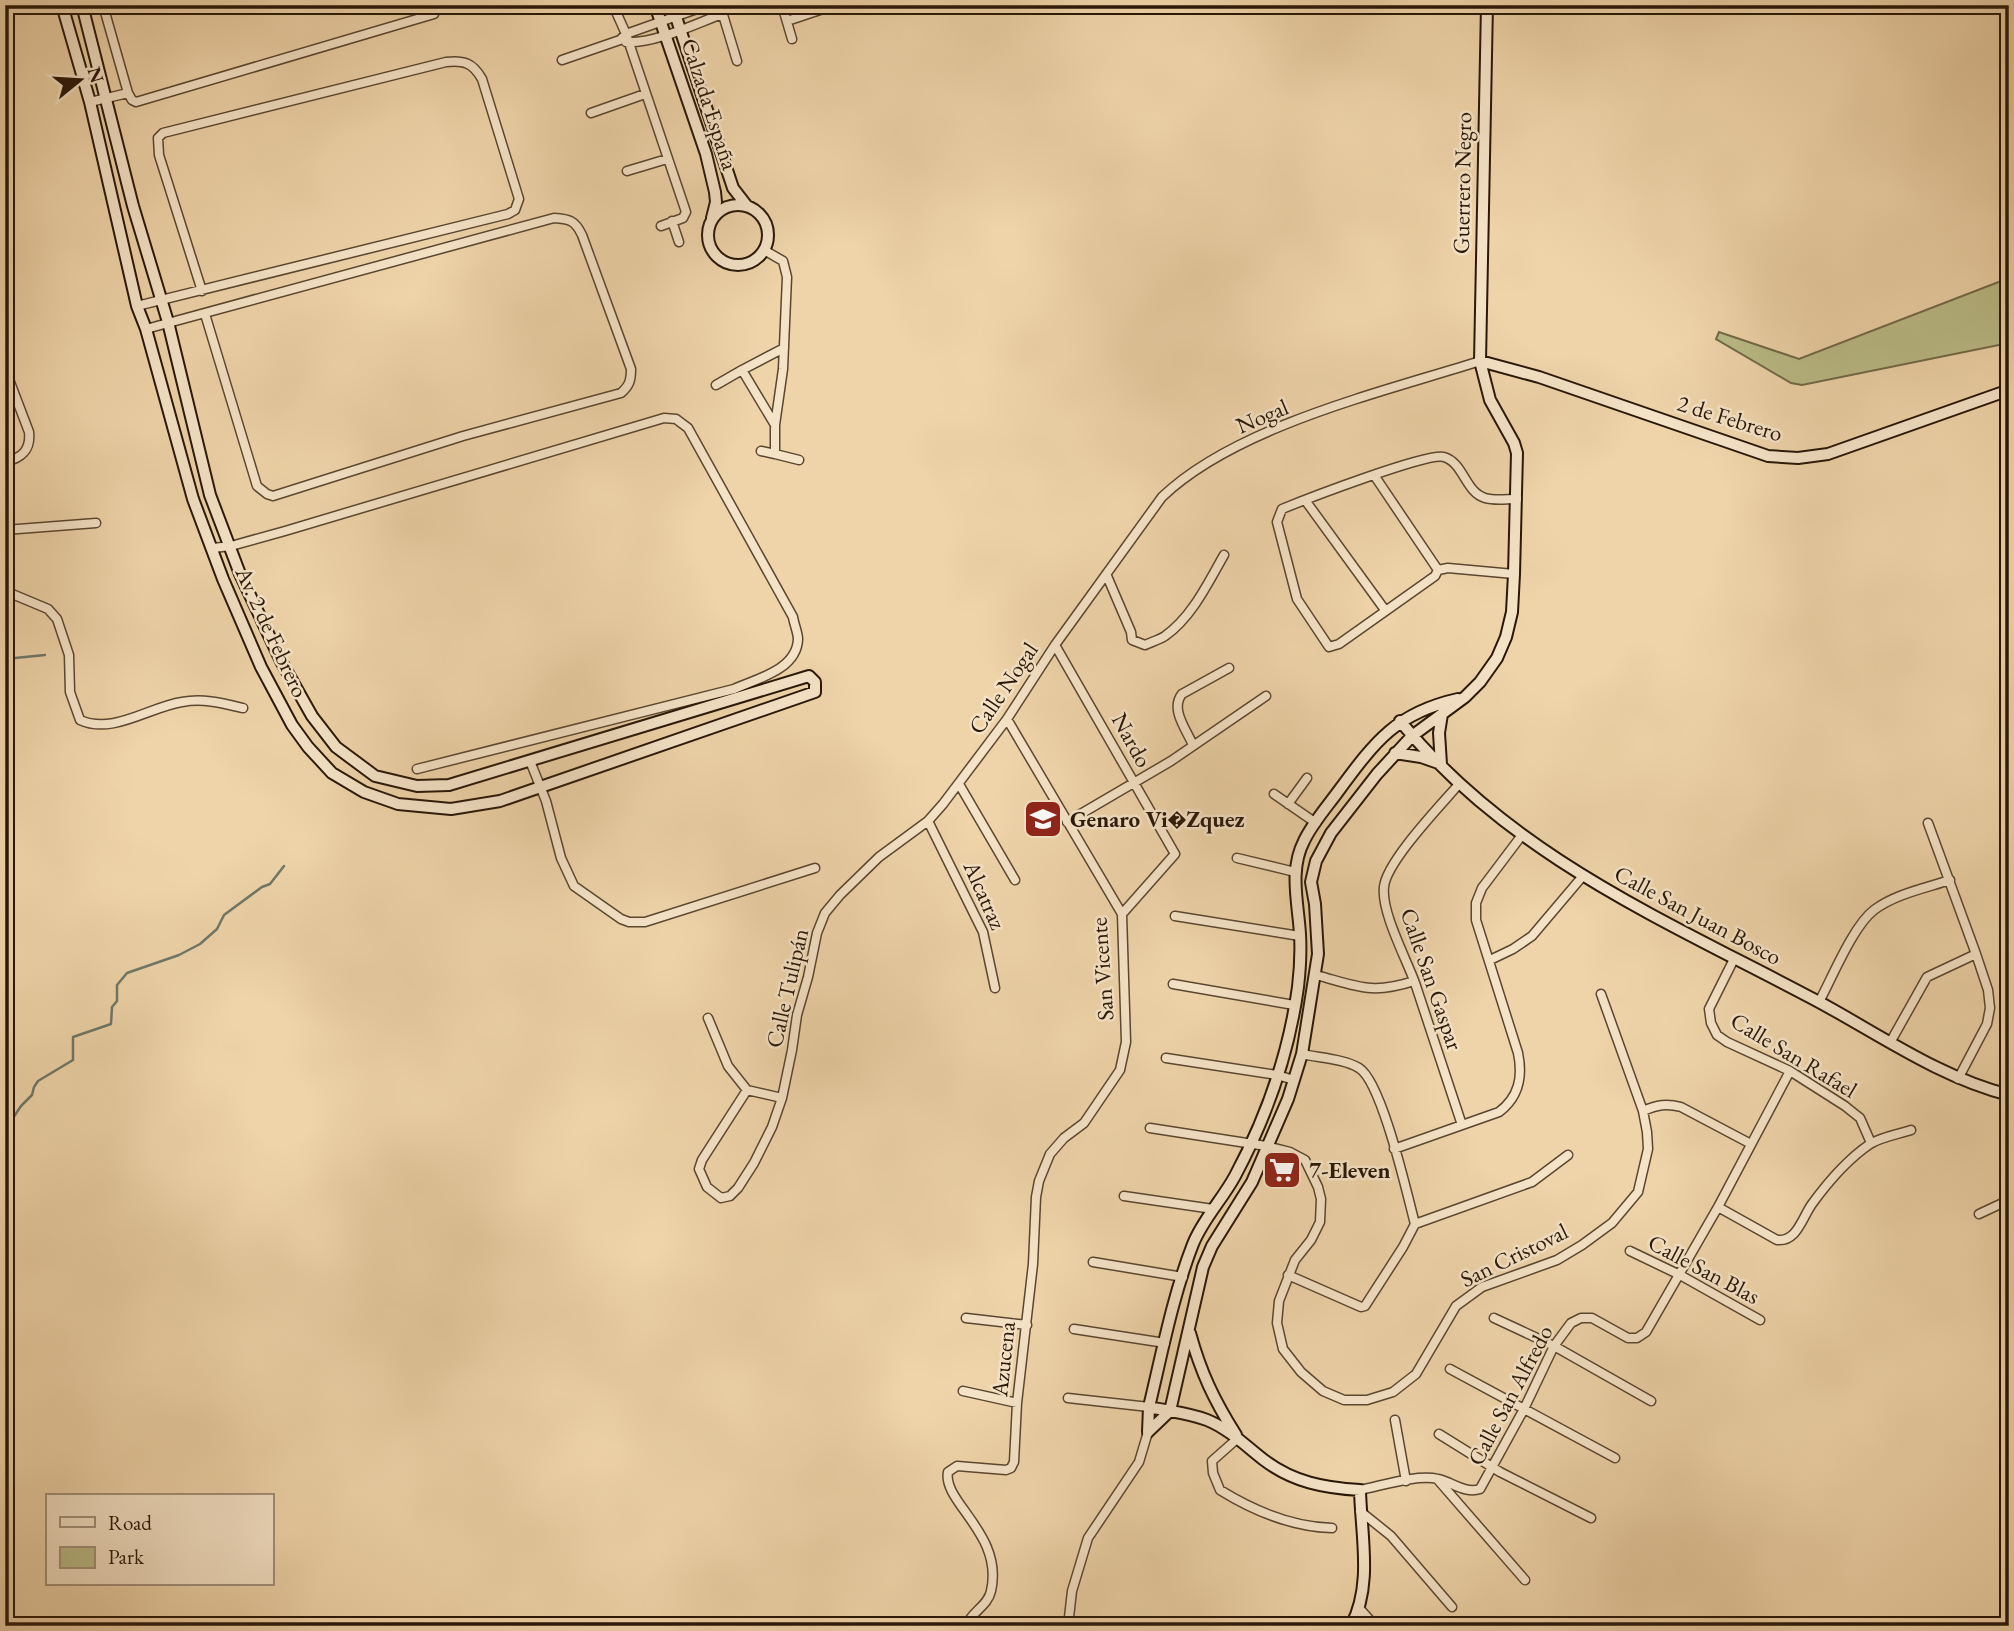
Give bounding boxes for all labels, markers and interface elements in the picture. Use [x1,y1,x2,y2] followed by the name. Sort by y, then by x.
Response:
[675,34,746,174] street label: Calzada España
[46,46,116,116] north arrow
[81,64,110,87] text: N
[1446,112,1478,254] street label: Guerrero Negro
[1674,388,1786,448] street label: 2 de Febrero
[1231,391,1293,440] street label: Nogal
[228,561,315,702] street label: Av. 2 de Febrero
[961,636,1045,740] street label: Calle Nogal
[1105,707,1159,773] street label: Nardo
[1022,798,1064,840] school or university icon: Genaro Vi�Zquez
[1070,804,1245,834] place label: Genaro Vi�Zquez
[956,855,1013,934] street label: Alcatraz
[1609,858,1787,972] street label: Calle San Juan Bosco
[1394,904,1470,1054] street label: Calle San Gaspar
[1083,916,1121,1022] street label: San Vicente
[759,925,815,1051] street label: Calle Tulipán
[1725,1005,1863,1105] street label: Calle San Rafael
[1261,1149,1303,1191] supermarket icon: 7-Eleven
[1309,1155,1390,1185] place label: 7-Eleven
[1455,1216,1573,1294] street label: San Cristoval
[1643,1227,1765,1311] street label: Calle San Blas
[984,1319,1022,1399] street label: Azucena
[1460,1320,1560,1470] street label: Calle San Alfredo
[46,1494,273,1586] legend
[108,1509,152,1536] text: Road
[108,1543,145,1570] text: Park

